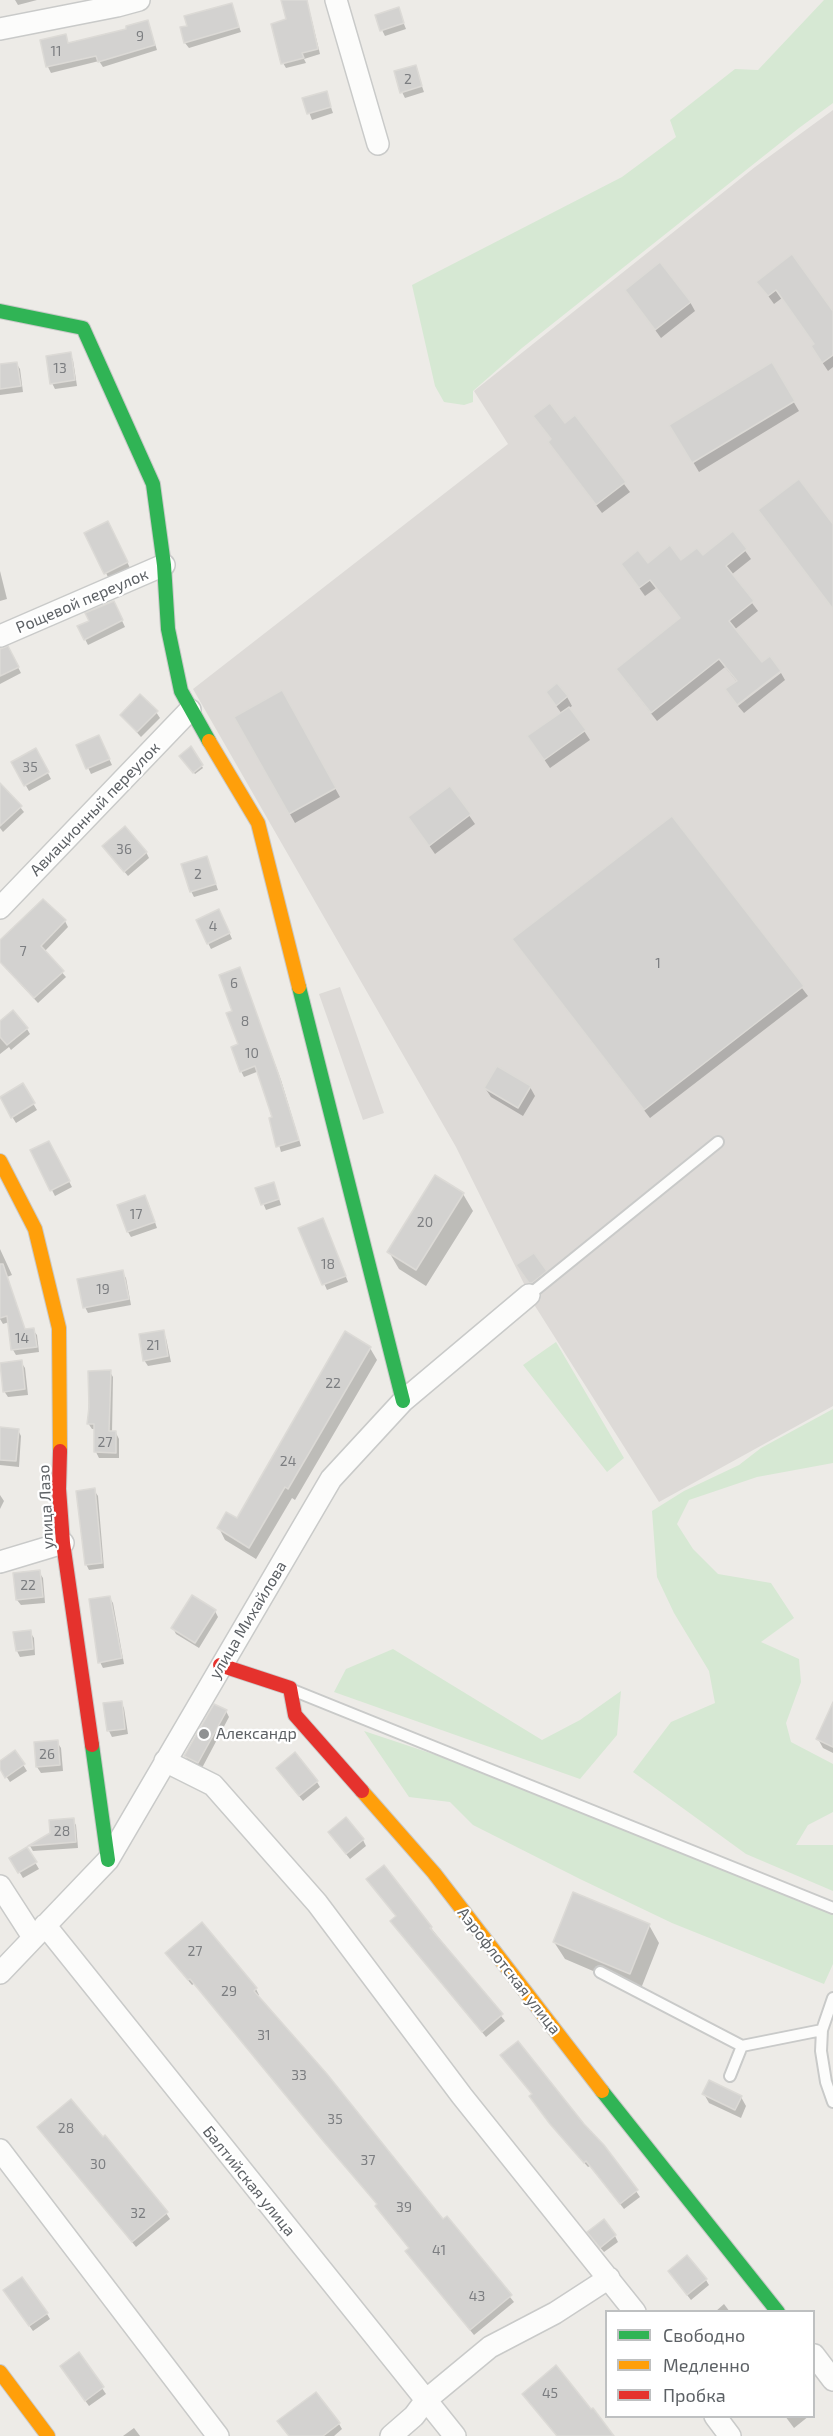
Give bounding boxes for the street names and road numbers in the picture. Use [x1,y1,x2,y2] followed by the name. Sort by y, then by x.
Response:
[13,564,151,638] street label: Рощевой переулок
[26,738,164,880] street label: Авиационный переулок
[34,1464,58,1550] street label: улица Лазо
[205,1558,291,1682] street label: улица Михайлова
[453,1904,565,2038] street label: Аэрофлотская улица
[199,2122,299,2240] street label: Балтийская улица

